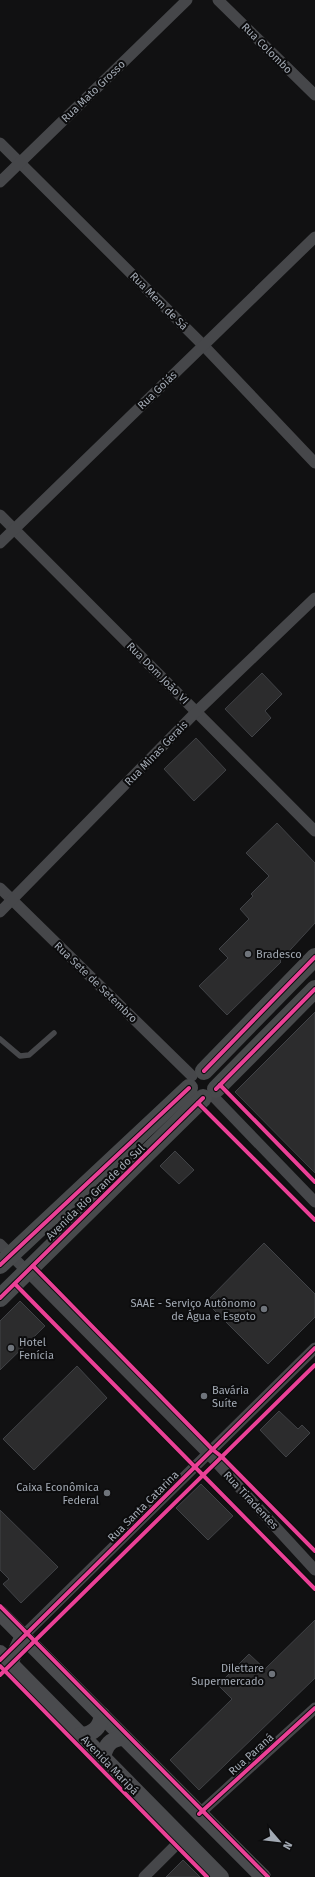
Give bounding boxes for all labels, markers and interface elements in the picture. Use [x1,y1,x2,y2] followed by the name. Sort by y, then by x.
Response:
[239,20,295,76] street label: Rua Colombo
[59,58,128,125] street label: Rua Mato Grosso
[127,270,190,333] street label: Rua Mem de Sá
[135,369,180,412] street label: Rua Goiás
[124,640,191,707] street label: Rua Dom João VI
[122,718,191,788] street label: Rua Minas Gerais
[51,939,140,1025] street label: Rua Sete de Setembro
[256,948,302,961] place label: Bradesco
[243,949,253,959] marker: Bradesco
[43,1142,147,1243] street label: Avenida Rio Grande do Sul
[131,1297,256,1323] place label: SAAE - Serviço Autônomo de Água e Esgoto
[259,1304,269,1314] marker: SAAE - Serviço Autônomo de Água e Esgoto
[19,1336,54,1362] place label: Hotel Fenícia
[6,1343,16,1353] marker: Hotel Fenícia
[212,1384,249,1410] place label: Bavária Suíte
[199,1391,209,1401] marker: Bavária Suíte
[105,1468,181,1544] street label: Rua Santa Catarina
[220,1469,281,1532] street label: Rua Tiradentes
[16,1481,99,1507] place label: Caixa Econômica Federal
[102,1488,112,1498] marker: Caixa Econômica Federal
[191,1662,264,1688] place label: Dilettare Supermercado
[267,1669,277,1679] marker: Dilettare Supermercado
[226,1731,276,1778] street label: Rua Paraná
[78,1733,141,1798] street label: Avenida Maripá
[259,1821,299,1861] north arrow
[280,1839,295,1852] text: N

